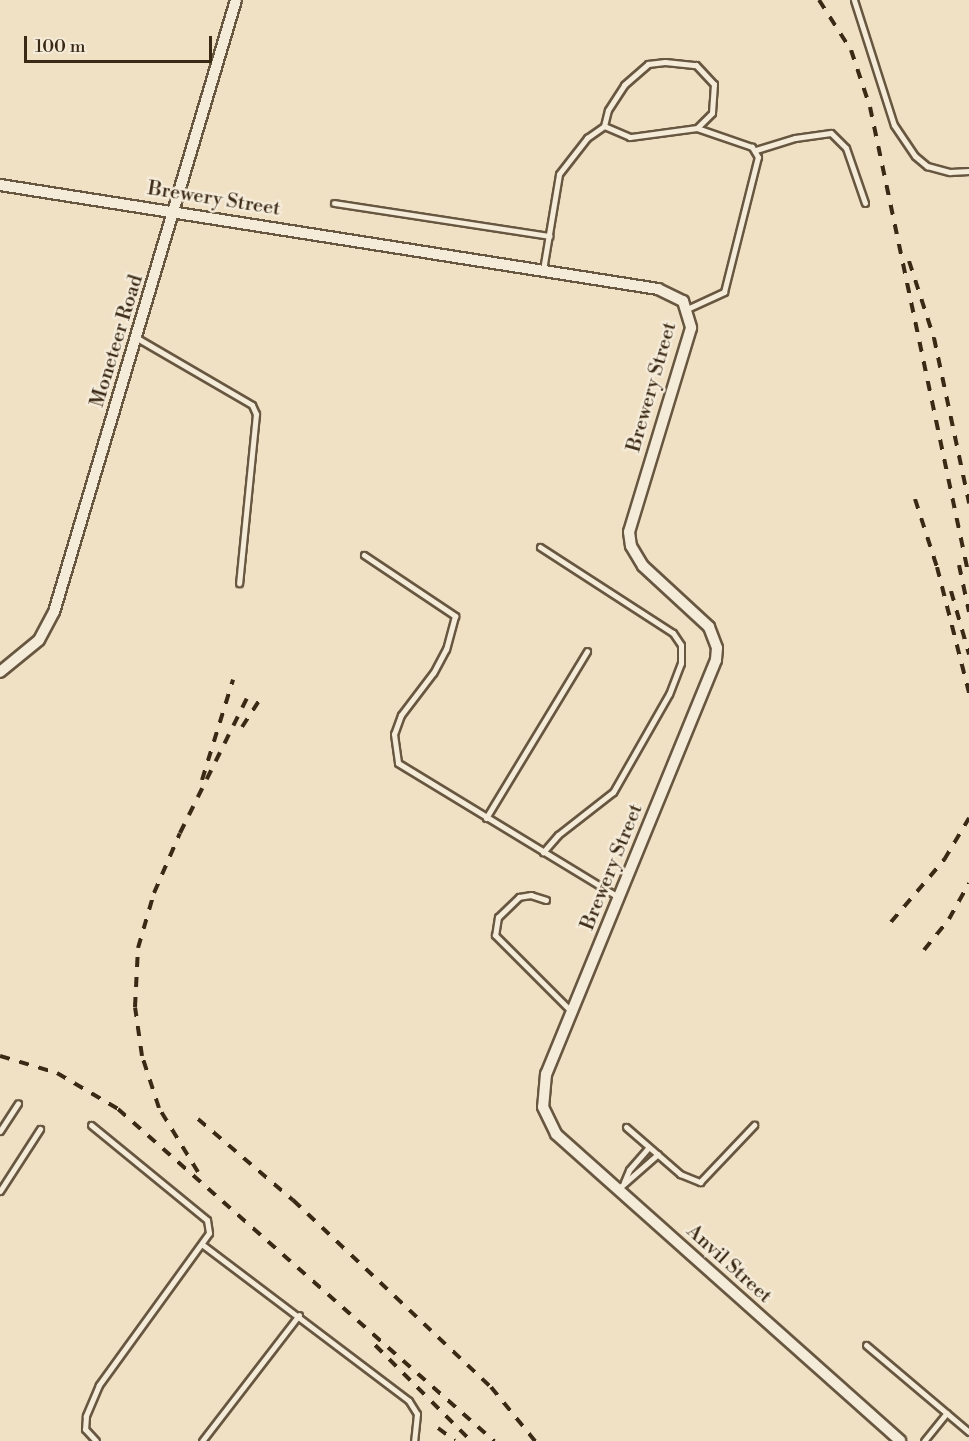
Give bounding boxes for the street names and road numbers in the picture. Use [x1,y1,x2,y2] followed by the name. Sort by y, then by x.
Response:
[146,177,282,221] street label: Brewery Street
[85,272,149,410] street label: Moneteer Road
[622,319,682,455] street label: Brewery Street
[576,800,648,934] street label: Brewery Street
[681,1219,777,1309] street label: Anvil Street

